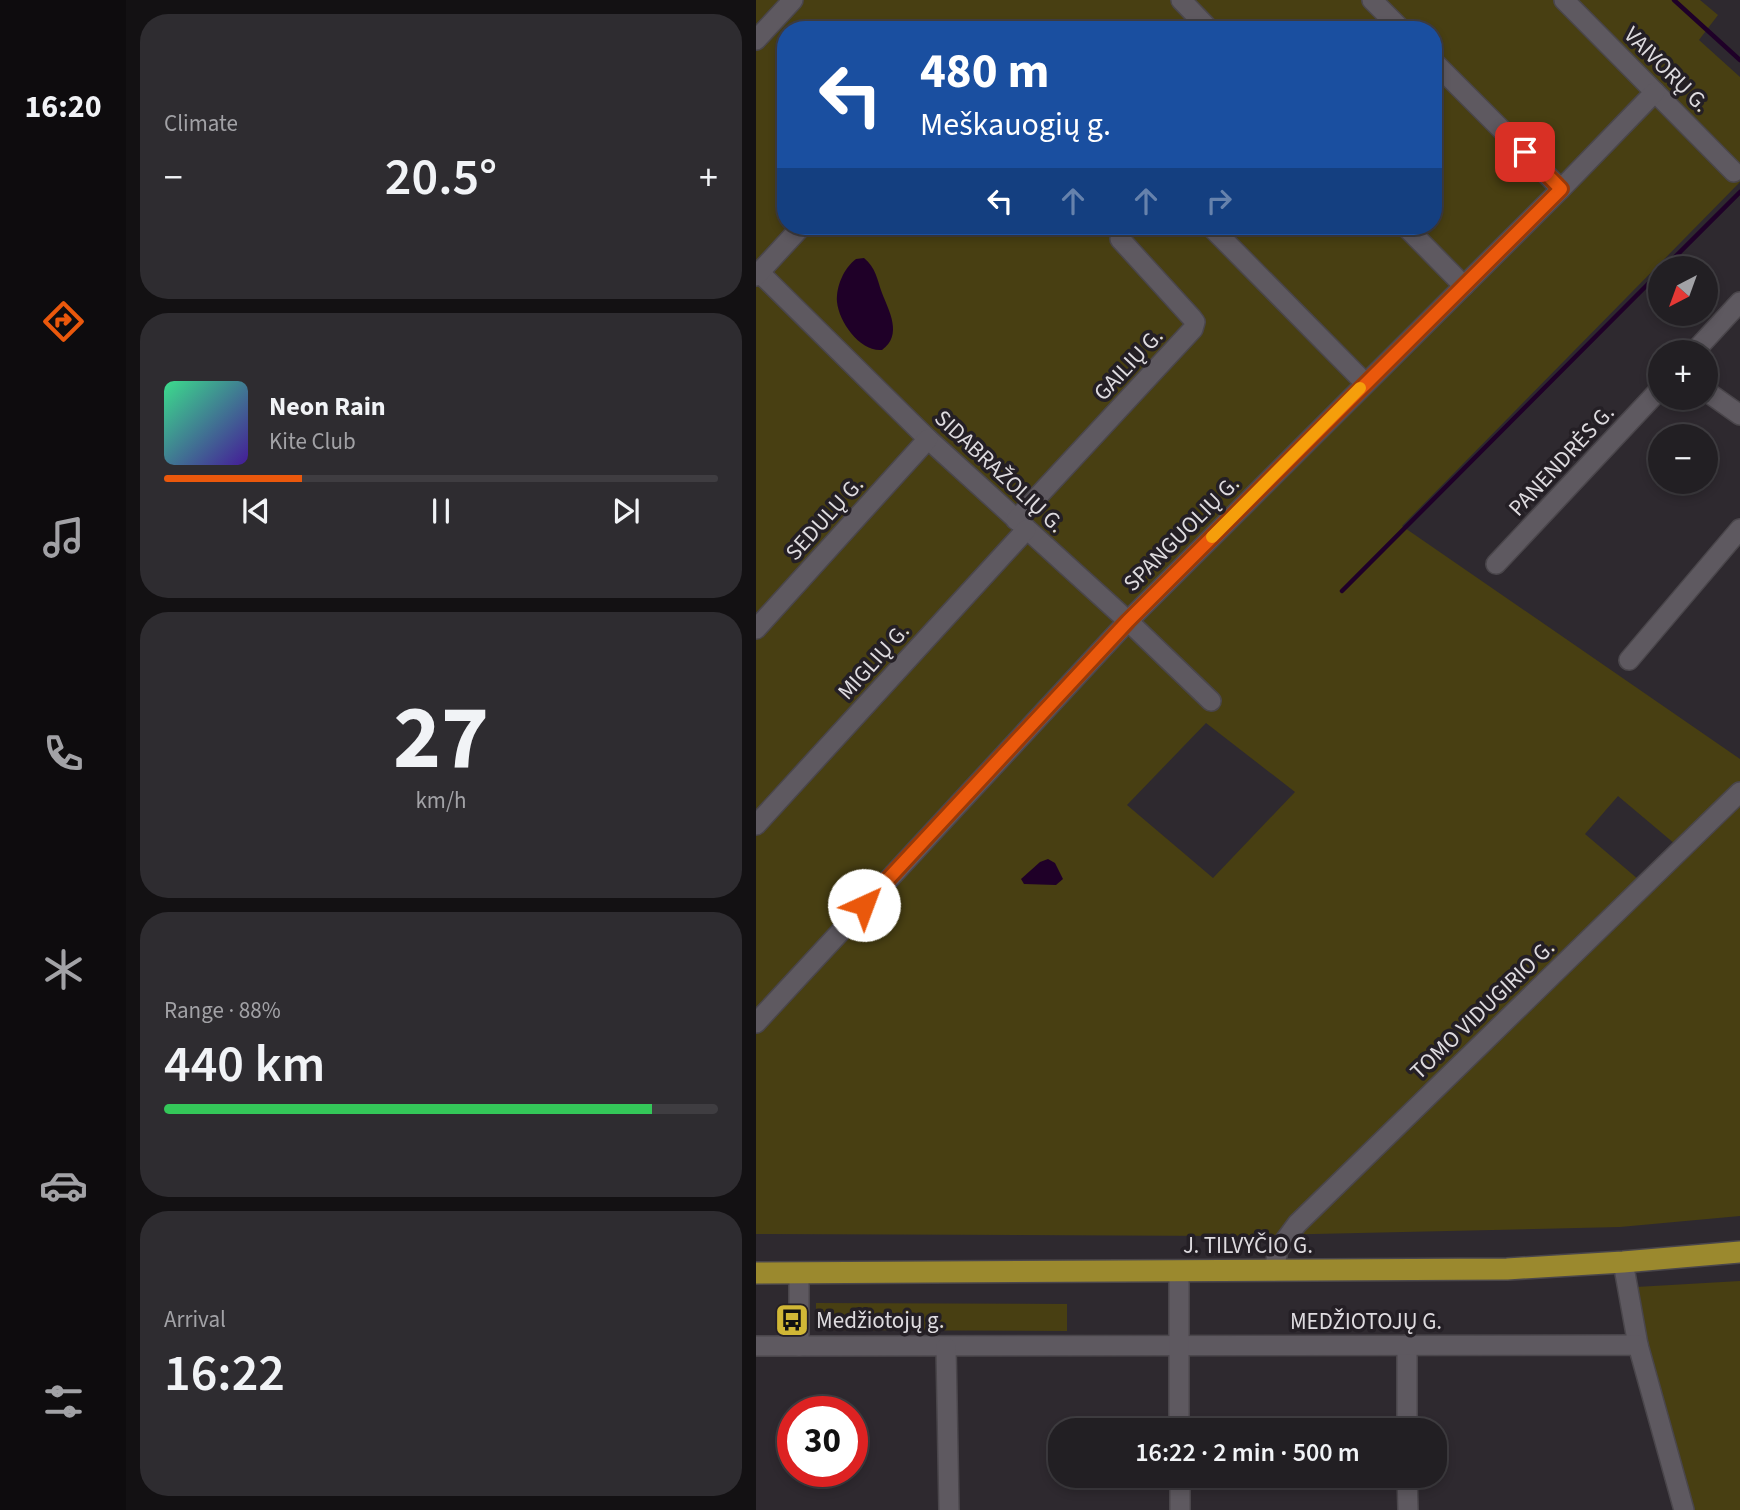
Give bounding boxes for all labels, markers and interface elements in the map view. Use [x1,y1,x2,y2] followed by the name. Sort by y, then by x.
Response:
[1616,19,1717,120] street label: VAIVORŲ G.
[920,37,1049,107] text: 480 m
[805,49,896,140] icon: left
[24,84,102,130] text: 16:20
[920,102,1111,148] text: Meškauogių g.
[164,107,238,140] text: Climate
[1495,122,1555,182] pin
[1506,133,1544,171] icon: arrive
[385,141,497,215] text: 20.5°
[164,151,183,205] text: −
[699,151,718,205] text: +
[981,182,1019,220] icon: left
[1054,182,1092,220] icon: ahead
[1127,182,1165,220] icon: ahead
[1200,182,1238,220] icon: right
[1648,256,1718,326] north arrow
[1648,256,1718,494] map controls
[39,297,88,346] icon: directions
[1086,320,1171,408] street label: GAILIŲ G.
[1648,340,1718,410] button: +
[269,388,386,425] text: Neon Rain
[1501,397,1622,524] street label: PANENDRĖS G.
[927,402,1072,541] street label: SIDABRAŽOLIŲ G.
[1648,424,1718,494] button: −
[269,425,356,458] text: Kite Club
[1116,468,1247,599] street label: SPANGUOLIŲ G.
[778,469,871,568] street label: SEDULŲ G.
[237,492,275,530] icon: previous
[422,492,460,530] icon: pause
[607,492,645,530] icon: next
[39,513,88,562] icon: music
[830,616,917,707] street label: MIGLIŲ G.
[393,674,489,803] text: 27
[39,729,88,778] icon: phone
[415,784,467,817] text: km/h
[827,868,901,942] position arrow
[1403,932,1562,1087] street label: TOMO VIDUGIRIO G.
[39,945,88,994] icon: climate
[164,994,281,1027] text: Range · 88%
[164,1028,325,1102] text: 440 km
[39,1161,88,1210] icon: car
[1183,1229,1313,1262] street label: J. TILVYČIO G.
[773,1301,811,1339] bus stop icon: Medžiotojų g.
[164,1303,226,1336] text: Arrival
[816,1304,944,1337] place label: Medžiotojų g.
[1290,1305,1442,1338] street label: MEDŽIOTOJŲ G.
[164,1337,285,1411] text: 16:22
[39,1377,88,1426] icon: filters
[777,1396,868,1487] speed limit sign: 30
[1135,1434,1360,1471] text: 16:22 · 2 min · 500 m

